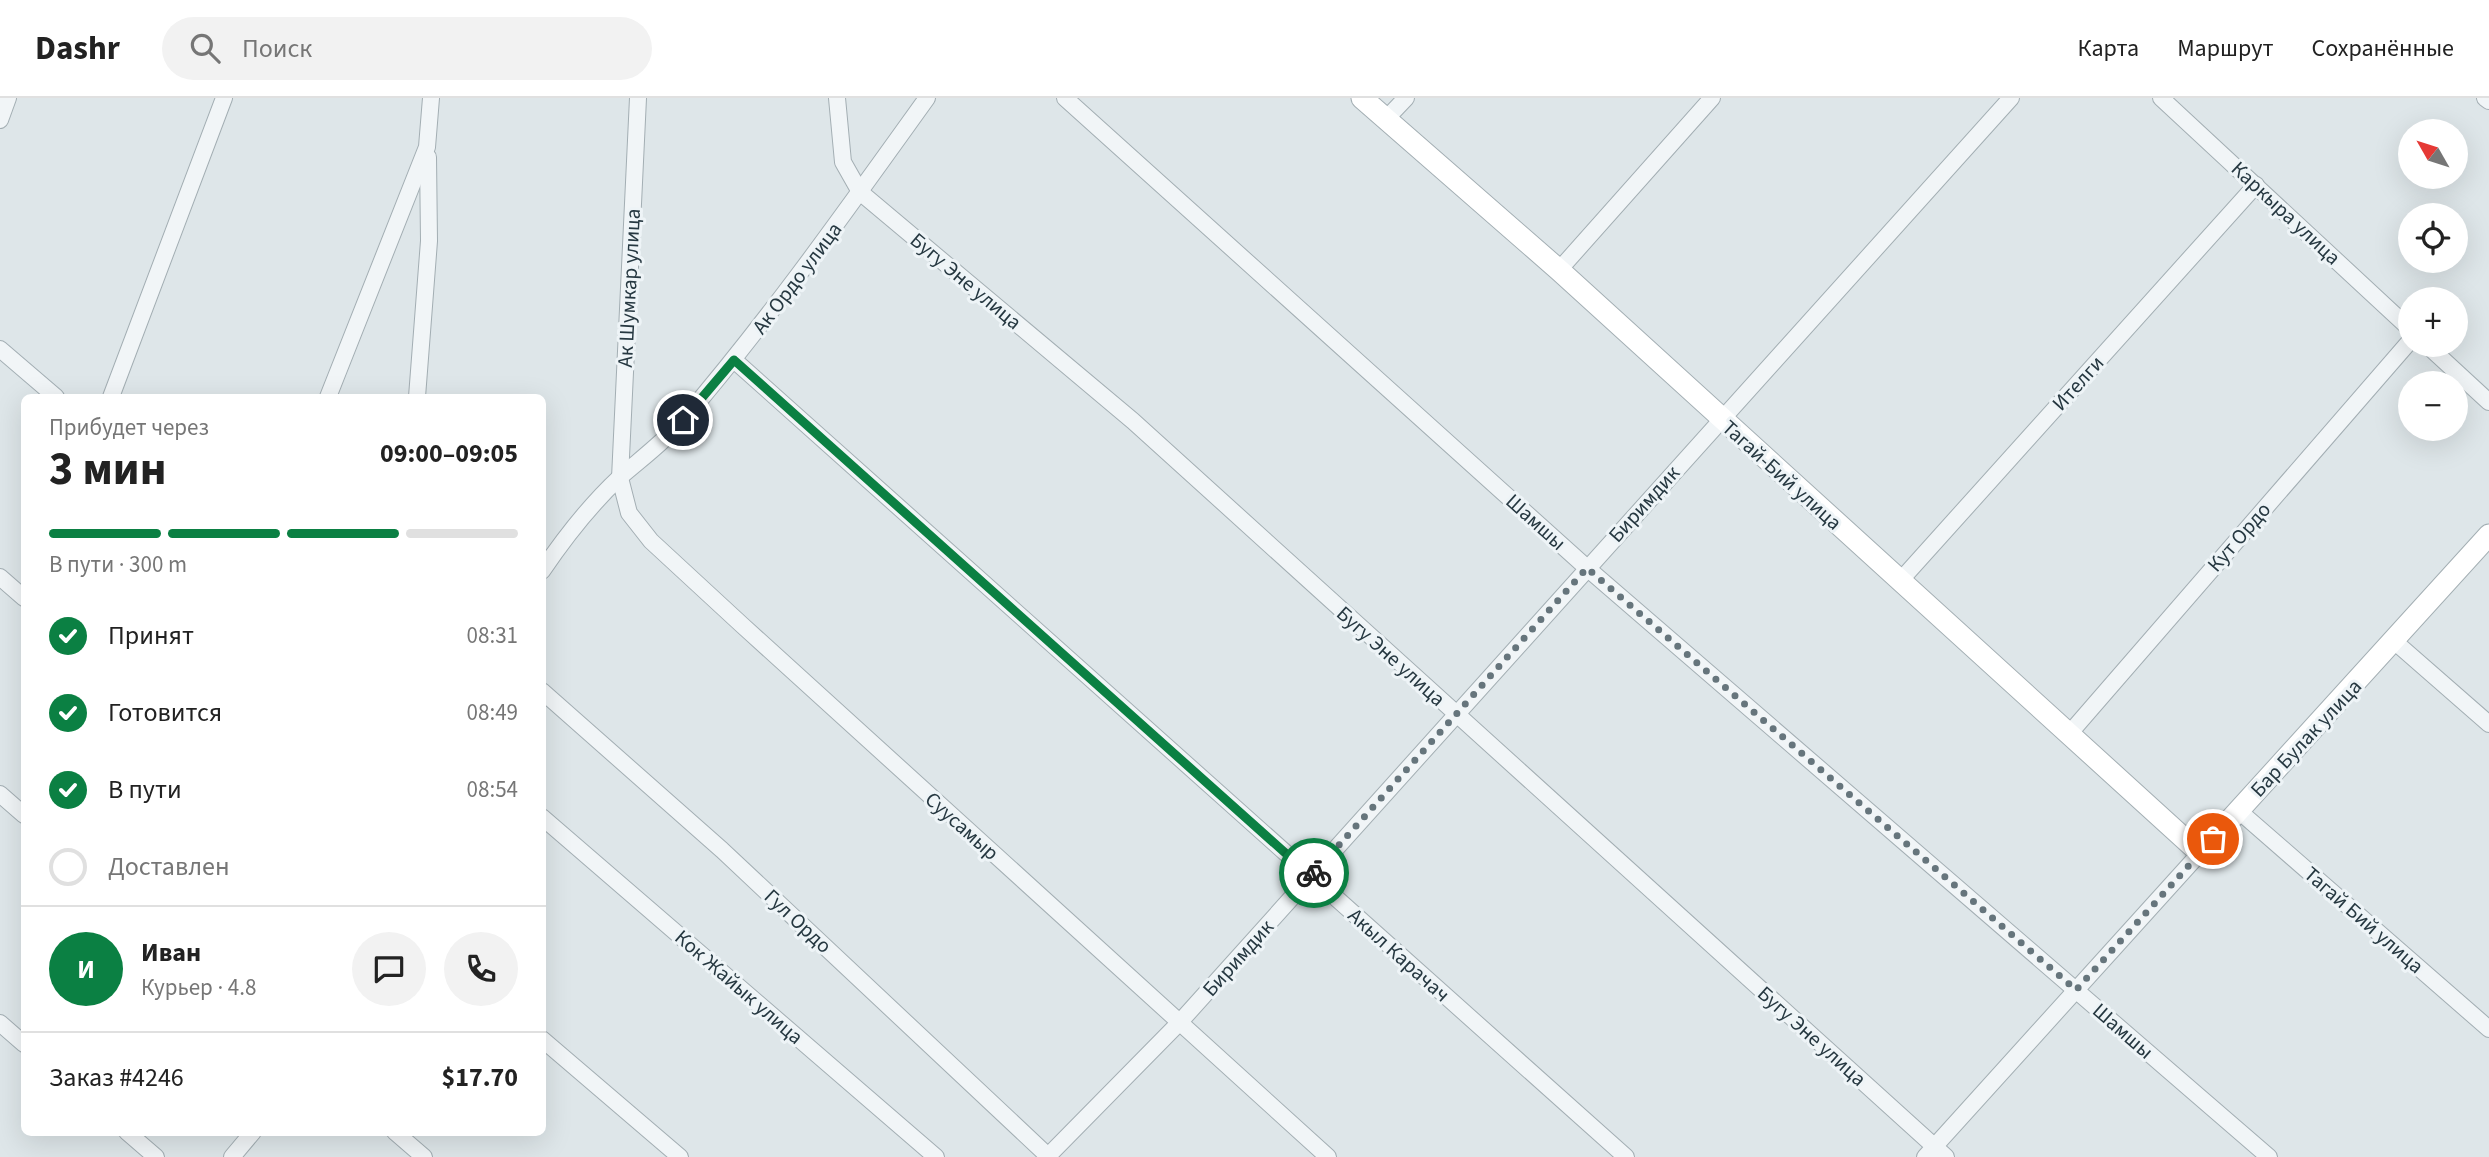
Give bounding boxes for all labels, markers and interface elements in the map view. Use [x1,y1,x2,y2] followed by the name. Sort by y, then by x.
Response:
[162,17,652,80] search box
[35,25,120,72] text: Dashr
[186,29,224,67] icon: search
[242,30,312,67] text: Поиск
[2078,31,2139,66] text: Карта
[2177,31,2273,66] text: Маршрут
[2311,31,2454,66] text: Сохранённые
[2398,119,2468,189] north arrow
[2398,119,2468,441] map controls
[2225,154,2347,272] street label: Каркыра улица
[2398,203,2468,273] button: locate
[610,208,648,368] street label: Ак Шумкар улица
[745,216,849,340] street label: Ак Ордо улица
[904,225,1028,337] street label: Бугу Эне улица
[2398,287,2468,357] button: +
[2045,349,2111,417] street label: Ителги
[2398,371,2468,441] button: −
[653,390,713,450] pin
[664,401,702,439] icon: home
[49,411,209,444] text: Прибудет через
[1715,413,1849,537] street label: Тагай-Бий улица
[380,435,518,472] text: 09:00–09:05
[49,437,166,502] text: 3 мин
[1601,458,1687,549] street label: Биримдик
[1499,487,1573,557] street label: Шамшы
[2200,496,2278,578] street label: Кут Ордо
[49,548,187,581] text: В пути · 300 m
[1330,599,1452,713] street label: Бугу Эне улица
[49,617,87,655] icon: check
[108,617,194,654] text: Принят
[467,619,518,652] text: 08:31
[2243,672,2369,804] street label: Бар Булак улица
[49,694,87,732] icon: check
[108,694,222,731] text: Готовится
[467,696,518,729] text: 08:49
[49,771,87,809] icon: check
[108,771,182,808] text: В пути
[467,773,518,806] text: 08:54
[918,785,1006,867] street label: Суусамыр
[2183,809,2243,869] pin
[2194,820,2232,858] icon: bag
[1279,838,1349,908] courier
[108,848,230,885] text: Доставлен
[1295,854,1333,892] icon: bike
[2298,859,2430,981] street label: Тагай Бий улица
[758,882,838,960] street label: Гул Ордо
[1341,901,1457,1009] street label: Акыл Карачач
[1195,912,1281,1003] street label: Биримдик
[668,923,810,1051] street label: Кок Жайык улица
[352,932,426,1006] button: chat
[444,932,518,1006] button: phone
[141,934,201,971] text: Иван
[77,951,95,988] text: И
[141,971,256,1004] text: Курьер · 4.8
[1751,979,1873,1093] street label: Бугу Эне улица
[2086,996,2160,1066] street label: Шамшы
[49,1059,184,1096] text: Заказ #4246
[442,1059,518,1096] text: $17.70

